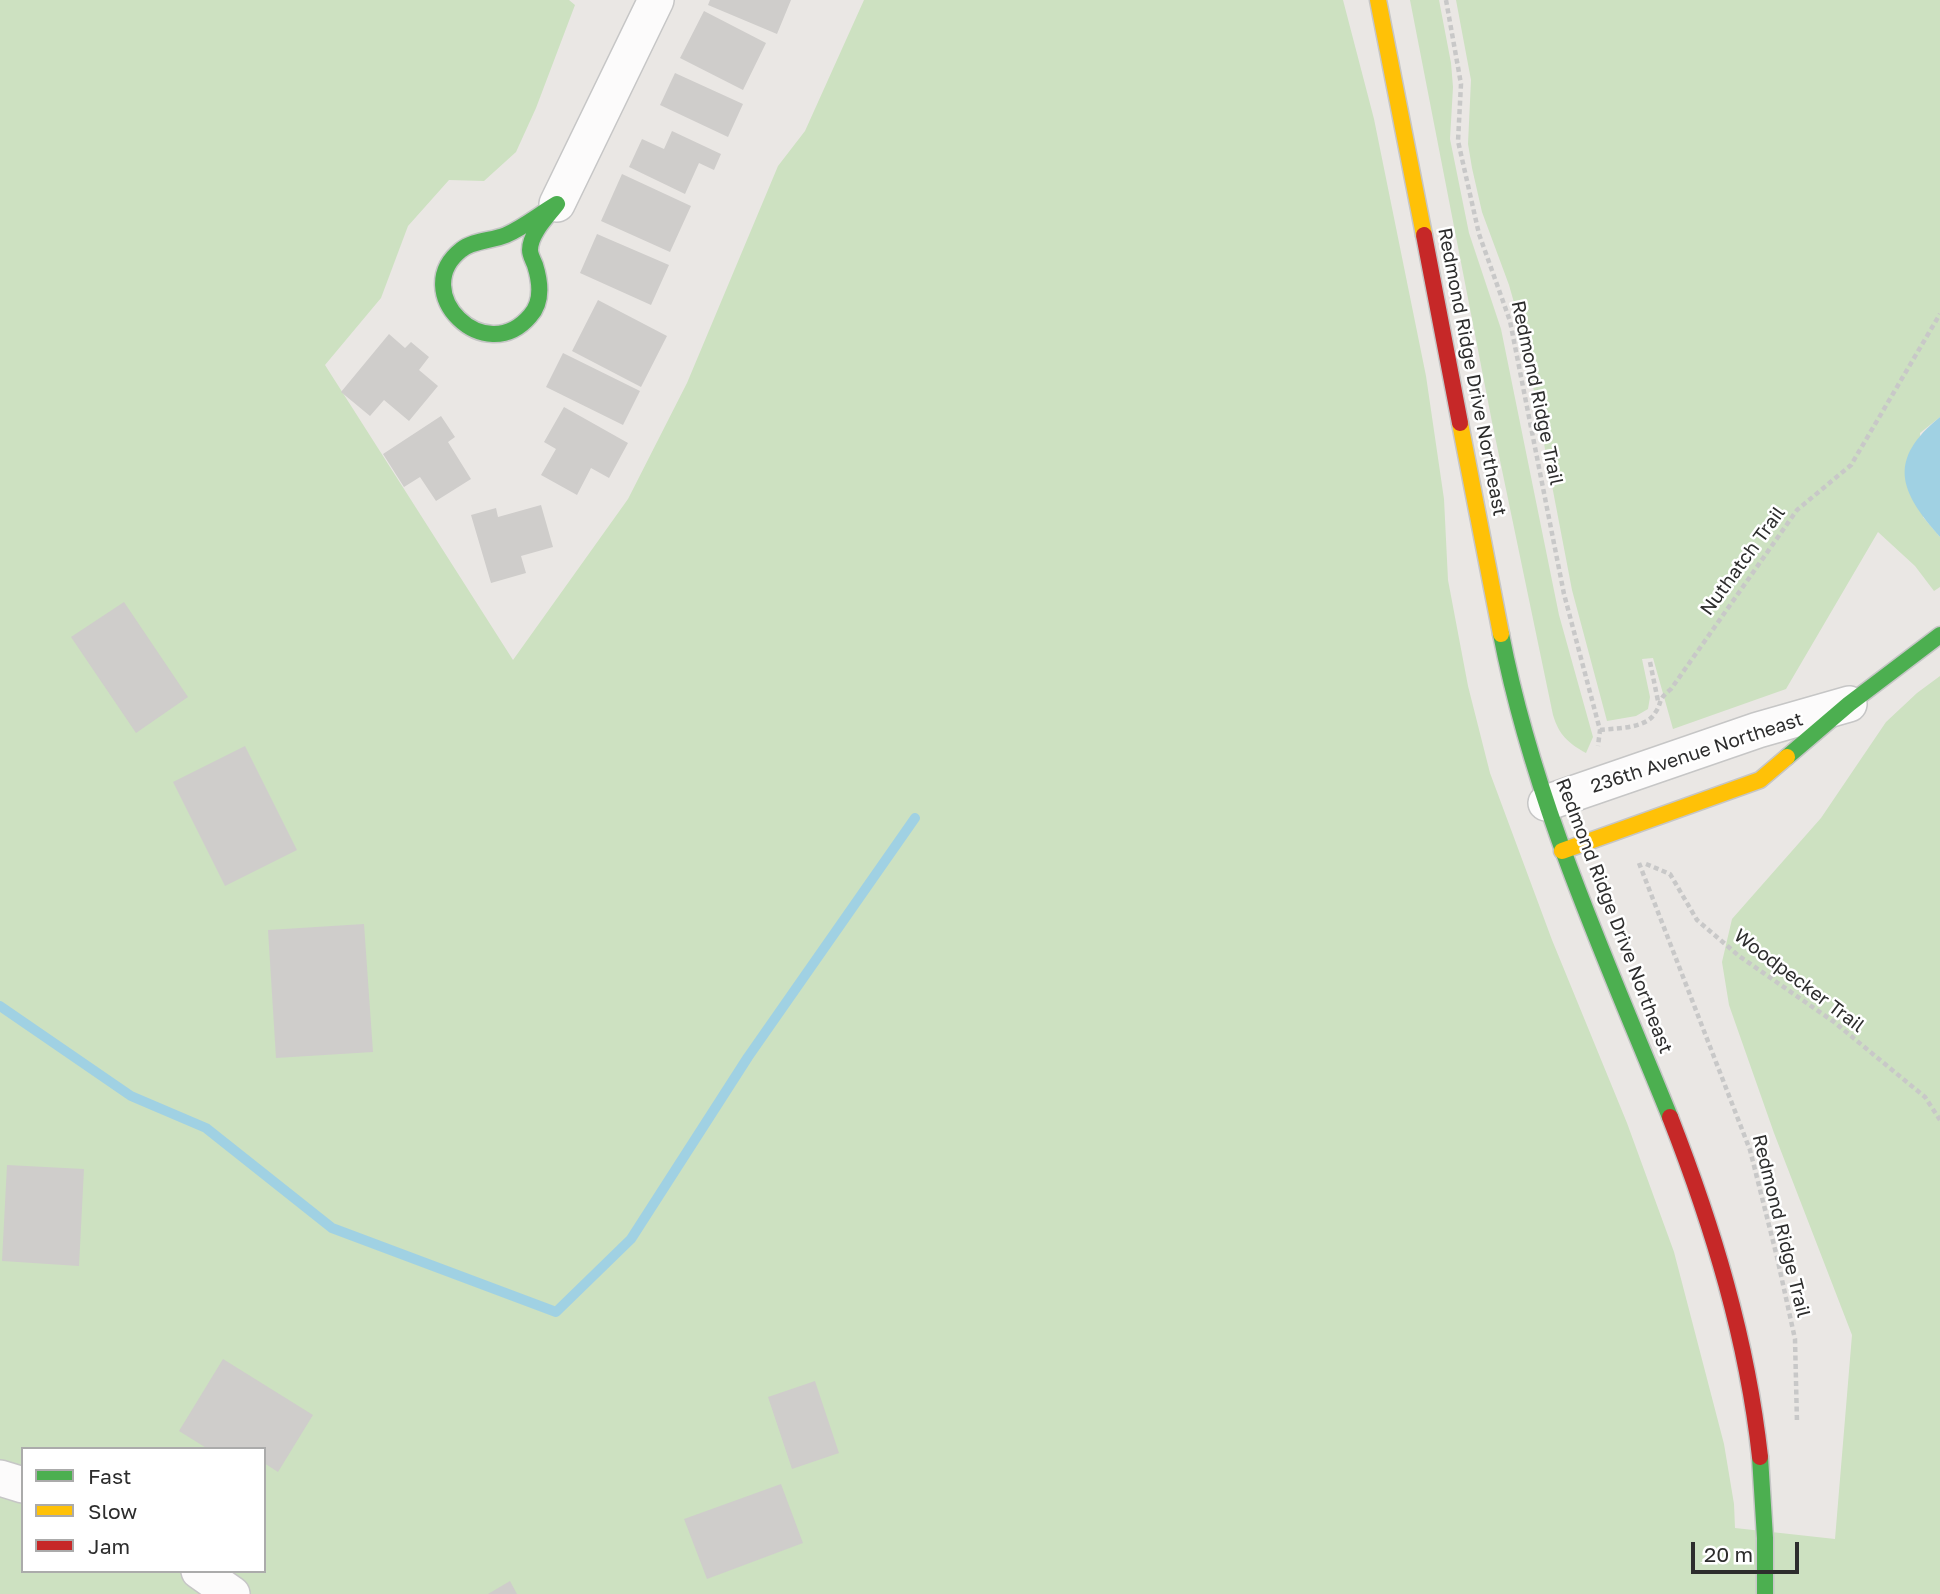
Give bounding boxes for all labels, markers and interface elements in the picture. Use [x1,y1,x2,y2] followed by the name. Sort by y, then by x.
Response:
[1433,226,1511,518] street label: Redmond Ridge Drive Northeast
[1506,299,1568,487] street label: Redmond Ridge Trail
[1696,502,1790,620] street label: Nuthatch Trail
[1588,708,1806,798] street label: 236th Avenue Northeast
[1551,775,1677,1057] street label: Redmond Ridge Drive Northeast
[1729,924,1869,1038] street label: Woodpecker Trail
[1747,1132,1815,1320] street label: Redmond Ridge Trail
[21,1447,266,1573] legend
[88,1463,131,1489] text: Fast
[88,1498,137,1524] text: Slow
[1695,1528,1804,1572] scale bar
[88,1533,130,1559] text: Jam
[1704,1541,1753,1567] text: 20 m

